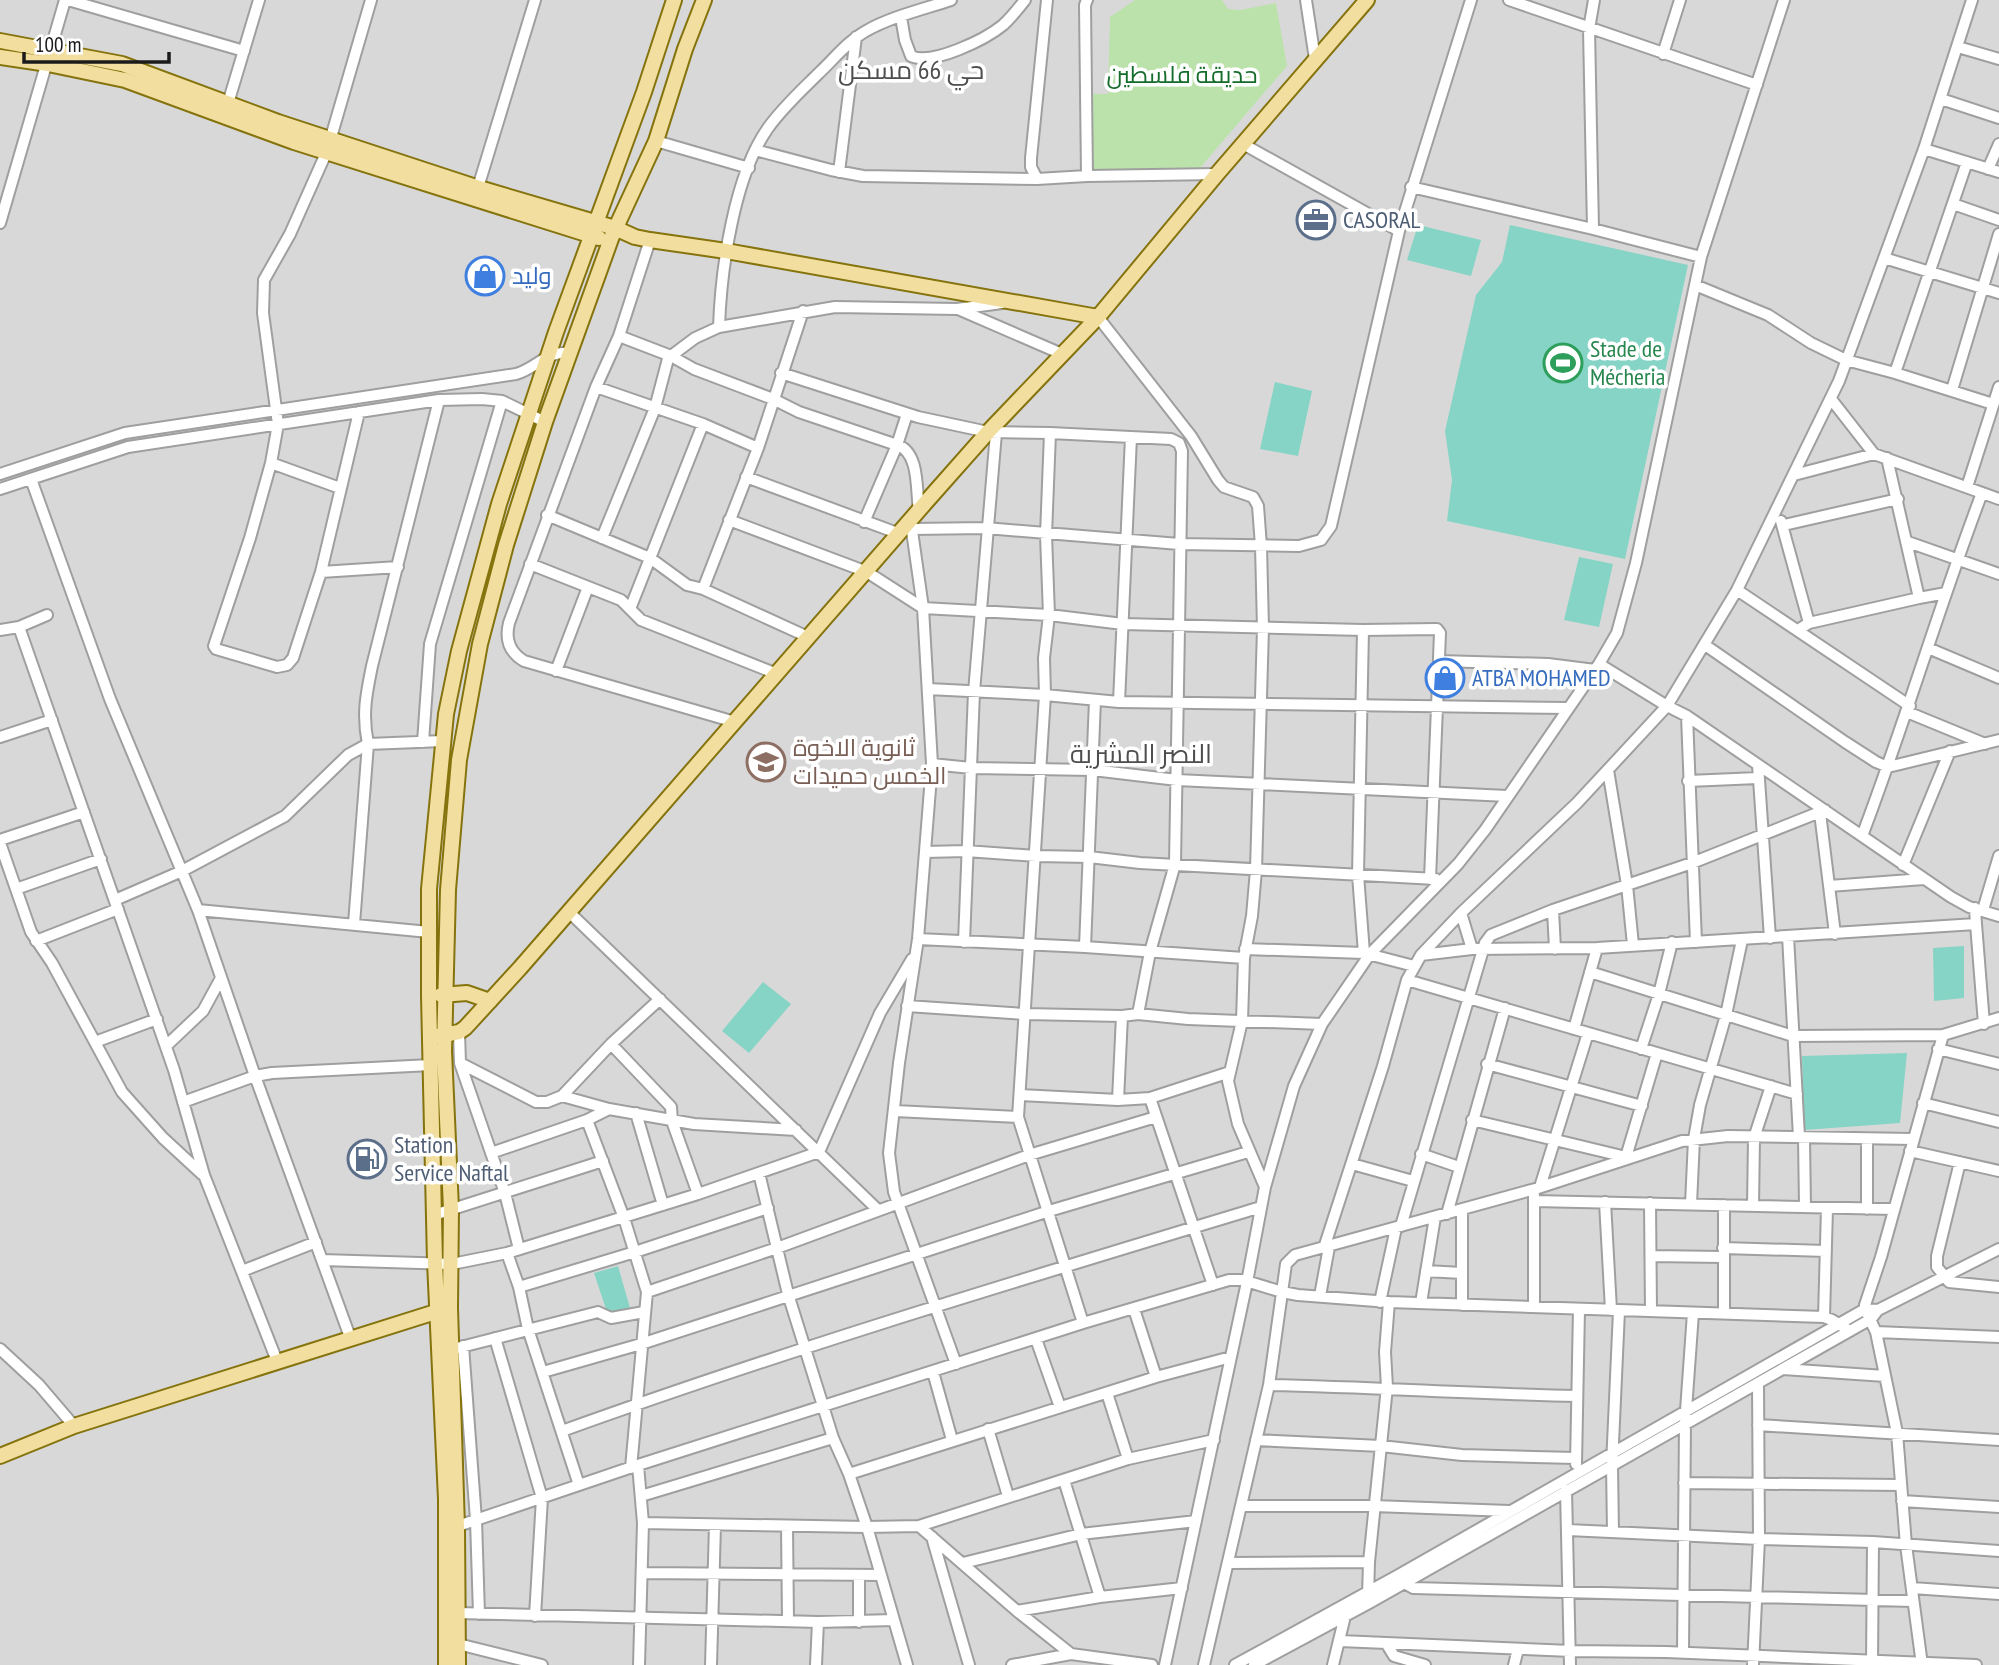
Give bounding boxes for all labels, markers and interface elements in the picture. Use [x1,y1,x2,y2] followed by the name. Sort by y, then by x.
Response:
[24,21,170,65] scale bar
[35,31,81,58] text: 100 m
[838,53,984,91] district label: حي 66 مسكن
[1106,59,1258,90] park label: حديقة فلسطين
[1295,199,1337,241] office icon: CASORAL
[1343,204,1421,235] place label: CASORAL
[464,255,506,297] shop icon: وليد
[512,260,552,291] place label: وليد
[1590,333,1665,392] place label: Stade de Mécheria
[1542,342,1584,384] sports icon: Stade de Mécheria
[1424,657,1466,699] shop icon: ATBA MOHAMED
[1472,662,1611,693] place label: ATBA MOHAMED
[793,732,947,791] place label: ثانوية الاخوة الخمس حميدات
[1070,737,1212,770] district label: النصر المشرية
[745,741,787,783] school or university icon: ثانوية الاخوة الخمس حميدات
[394,1129,509,1188] place label: Station Service Naftal
[346,1138,388,1180] fuel station icon: Station Service Naftal

